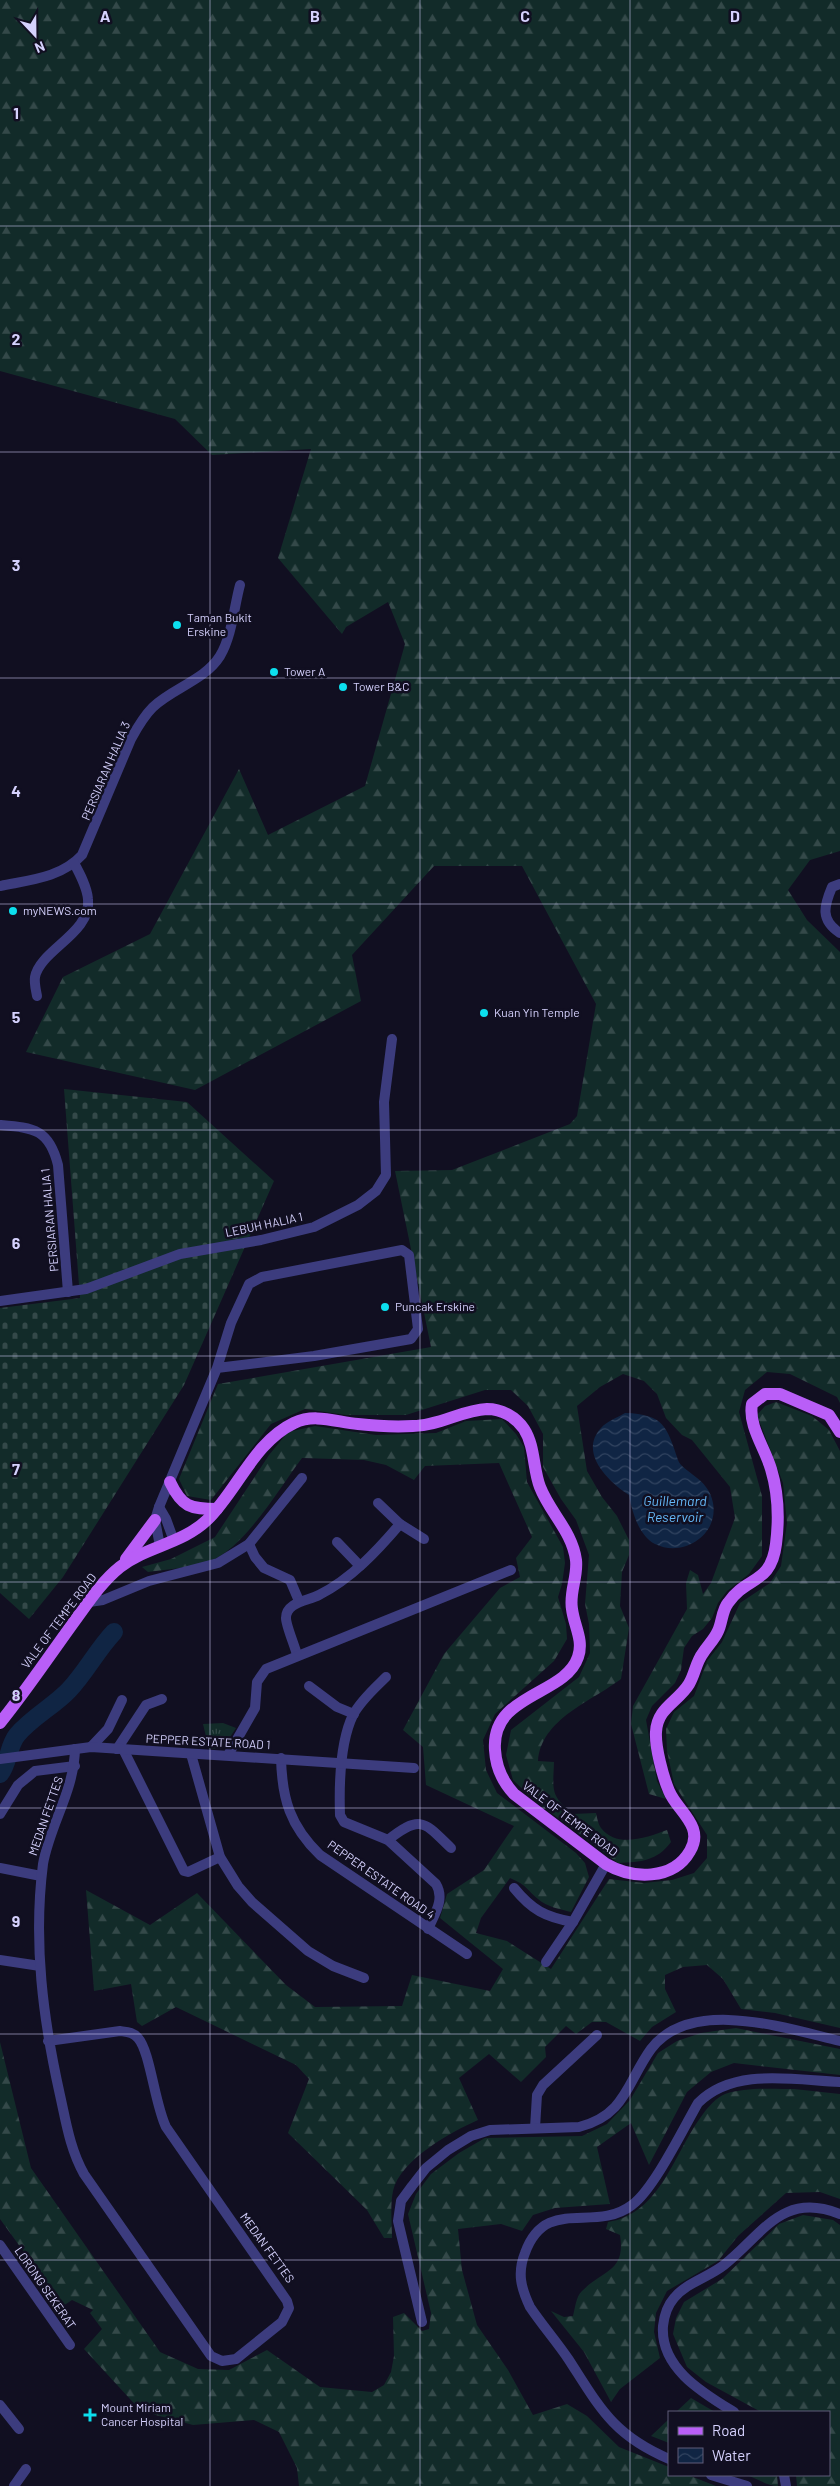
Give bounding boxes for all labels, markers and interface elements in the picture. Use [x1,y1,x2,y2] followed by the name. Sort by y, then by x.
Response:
[100,6,111,25] text: A
[310,6,320,25] text: B
[520,6,530,25] text: C
[730,6,740,25] text: D
[10,10,60,60] north arrow
[33,38,48,57] text: N
[13,103,19,122] text: 1
[12,329,21,348] text: 2
[12,555,20,574] text: 3
[187,610,252,638] place label: Taman Bukit Erskine
[171,619,183,631] marker: Taman Bukit Erskine
[284,664,325,678] place label: Tower A
[268,666,280,678] marker: Tower A
[353,679,410,693] place label: Tower B&C
[337,681,349,693] marker: Tower B&C
[78,719,132,822] street label: PERSIARAN HALIA 3
[11,781,21,800] text: 4
[23,903,97,917] place label: myNEWS.com
[7,905,19,917] marker: myNEWS.com
[494,1005,580,1019] place label: Kuan Yin Temple
[12,1007,21,1026] text: 5
[478,1007,490,1019] marker: Kuan Yin Temple
[38,1168,60,1272] street label: PERSIARAN HALIA 1
[224,1209,304,1239] street label: LEBUH HALIA 1
[12,1233,21,1252] text: 6
[395,1299,475,1313] place label: Puncak Erskine
[379,1301,391,1313] marker: Puncak Erskine
[12,1459,20,1478] text: 7
[643,1492,707,1525] water label: Guillemard Reservoir
[18,1570,98,1671] street label: VALE OF TEMPE ROAD
[12,1685,21,1704] text: 8
[145,1731,271,1751] street label: PEPPER ESTATE ROAD 1
[25,1774,65,1857] street label: MEDAN FETTES
[520,1778,621,1858] street label: VALE OF TEMPE ROAD
[325,1837,438,1921] street label: PEPPER ESTATE ROAD 4
[12,1911,20,1930] text: 9
[238,2210,298,2285] street label: MEDAN FETTES
[12,2244,79,2331] street label: LORONG SEKERAT
[101,2400,183,2428] place label: Mount Miriam Cancer Hospital
[83,2408,97,2422] marker: Mount Miriam Cancer Hospital
[668,2411,830,2476] legend
[712,2421,745,2439] text: Road
[712,2446,751,2464] text: Water

